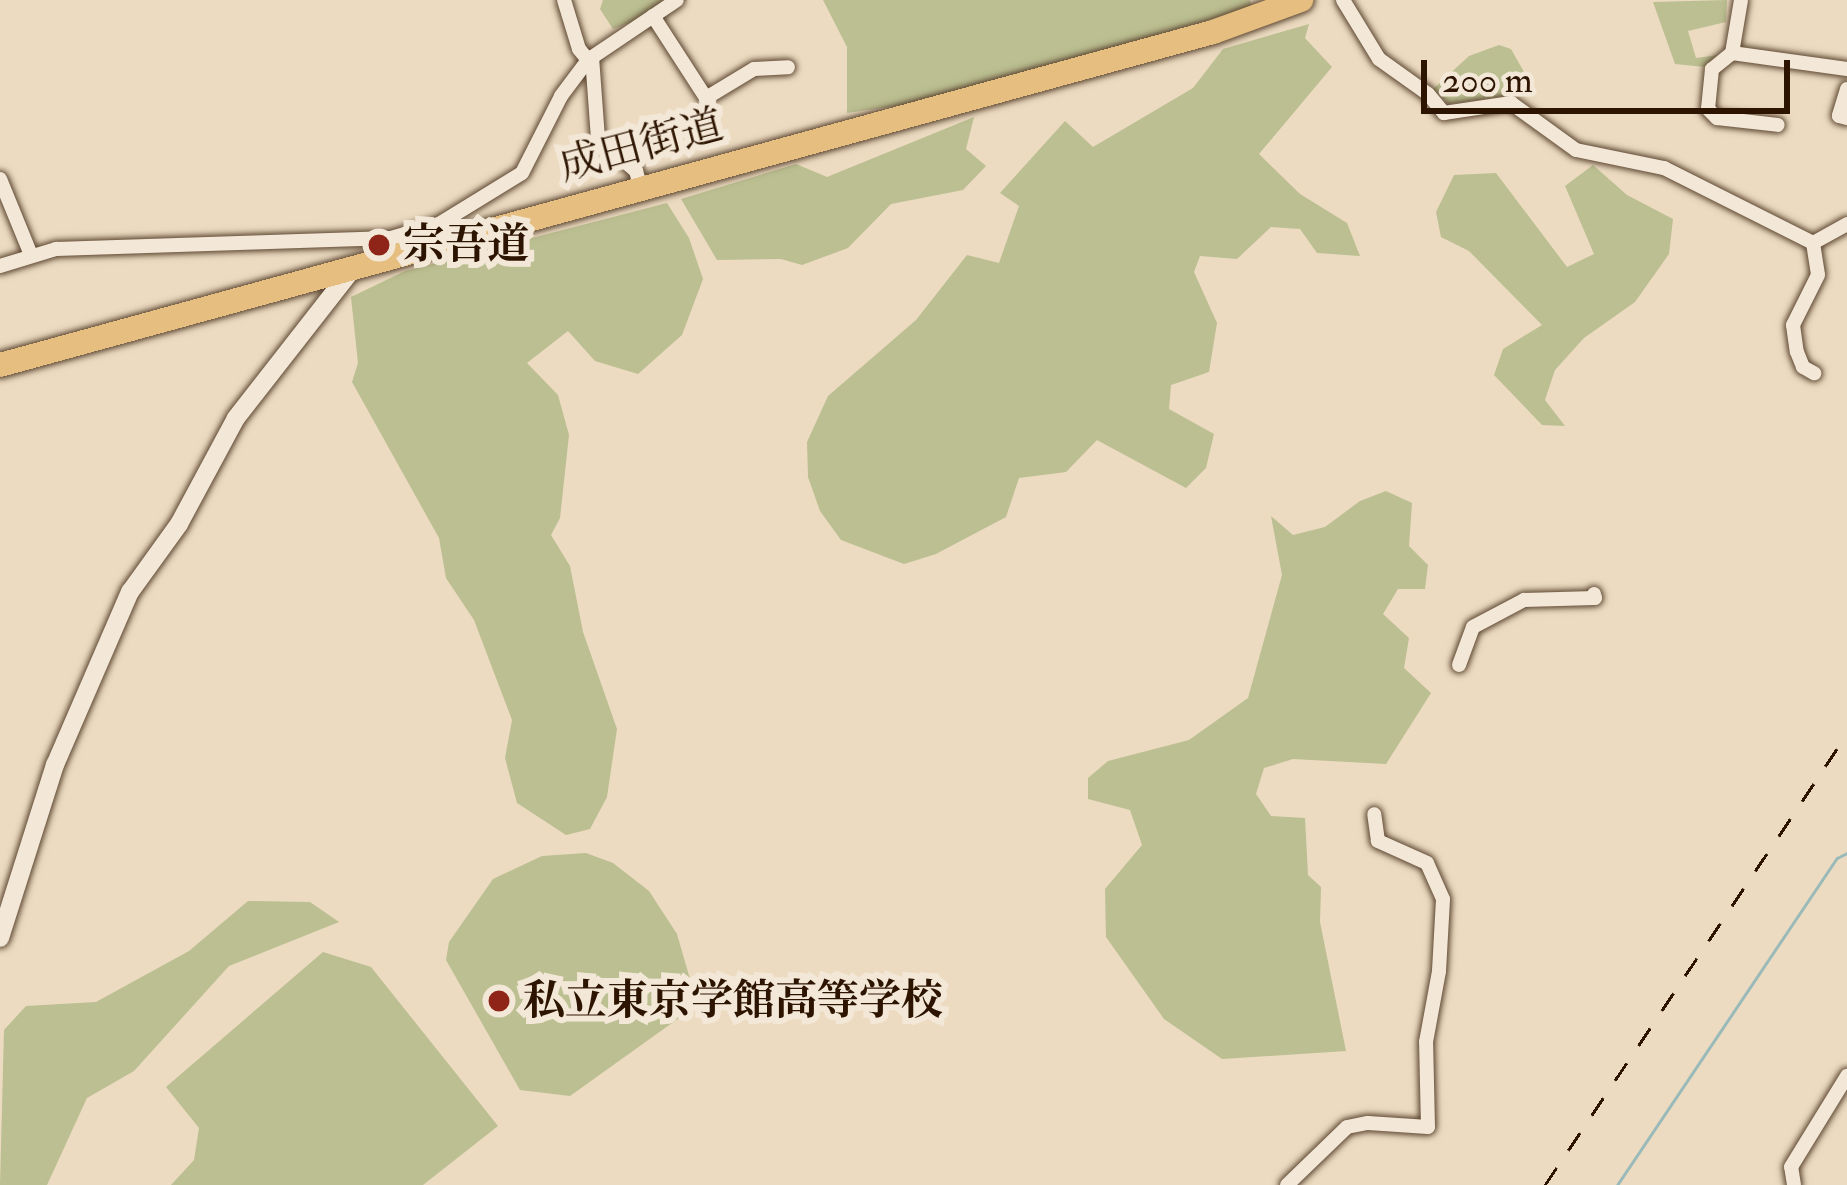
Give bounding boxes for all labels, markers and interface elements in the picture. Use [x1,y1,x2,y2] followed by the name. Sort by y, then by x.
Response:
[1427,36,1796,110] scale bar
[1442,58,1533,103] text: 200 m
[553,100,729,192] street label: 成田街道
[403,220,529,270] place label: 宗吾道
[366,232,392,258] marker: 宗吾道
[523,976,943,1026] place label: 私立東京学館高等学校
[486,988,512,1014] marker: 私立東京学館高等学校

